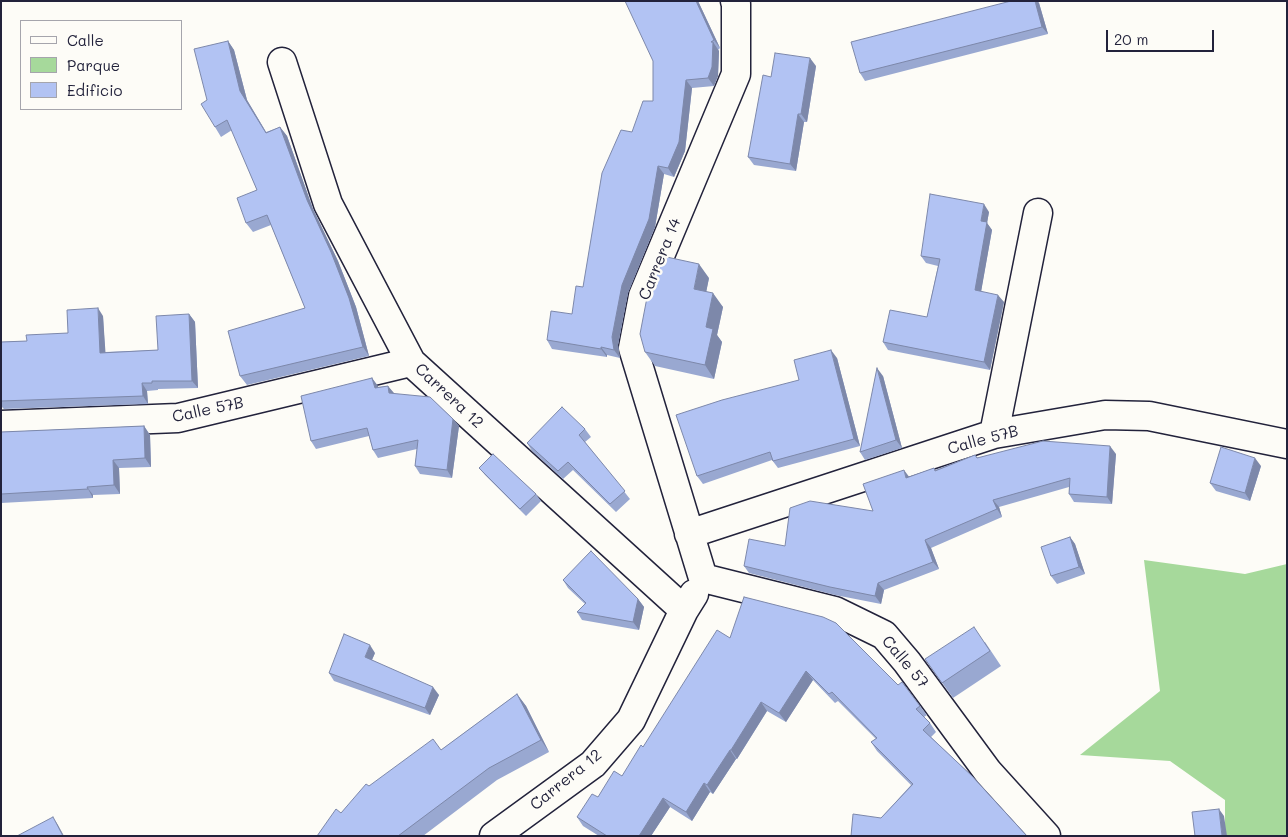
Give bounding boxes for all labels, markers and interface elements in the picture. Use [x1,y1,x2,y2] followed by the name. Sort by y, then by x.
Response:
[20,20,182,110] legend
[1108,20,1216,52] scale bar
[1114,29,1148,49] text: 20 m
[67,30,104,50] text: Calle
[67,55,120,75] text: Parque
[67,80,122,100] text: Edificio
[635,215,685,303] street label: Carrera 14
[411,359,487,433] street label: Carrera 12
[170,393,246,427] street label: Calle 57B
[945,421,1021,459] street label: Calle 57B
[878,632,932,692] street label: Calle 57
[526,745,606,815] street label: Carrera 12

